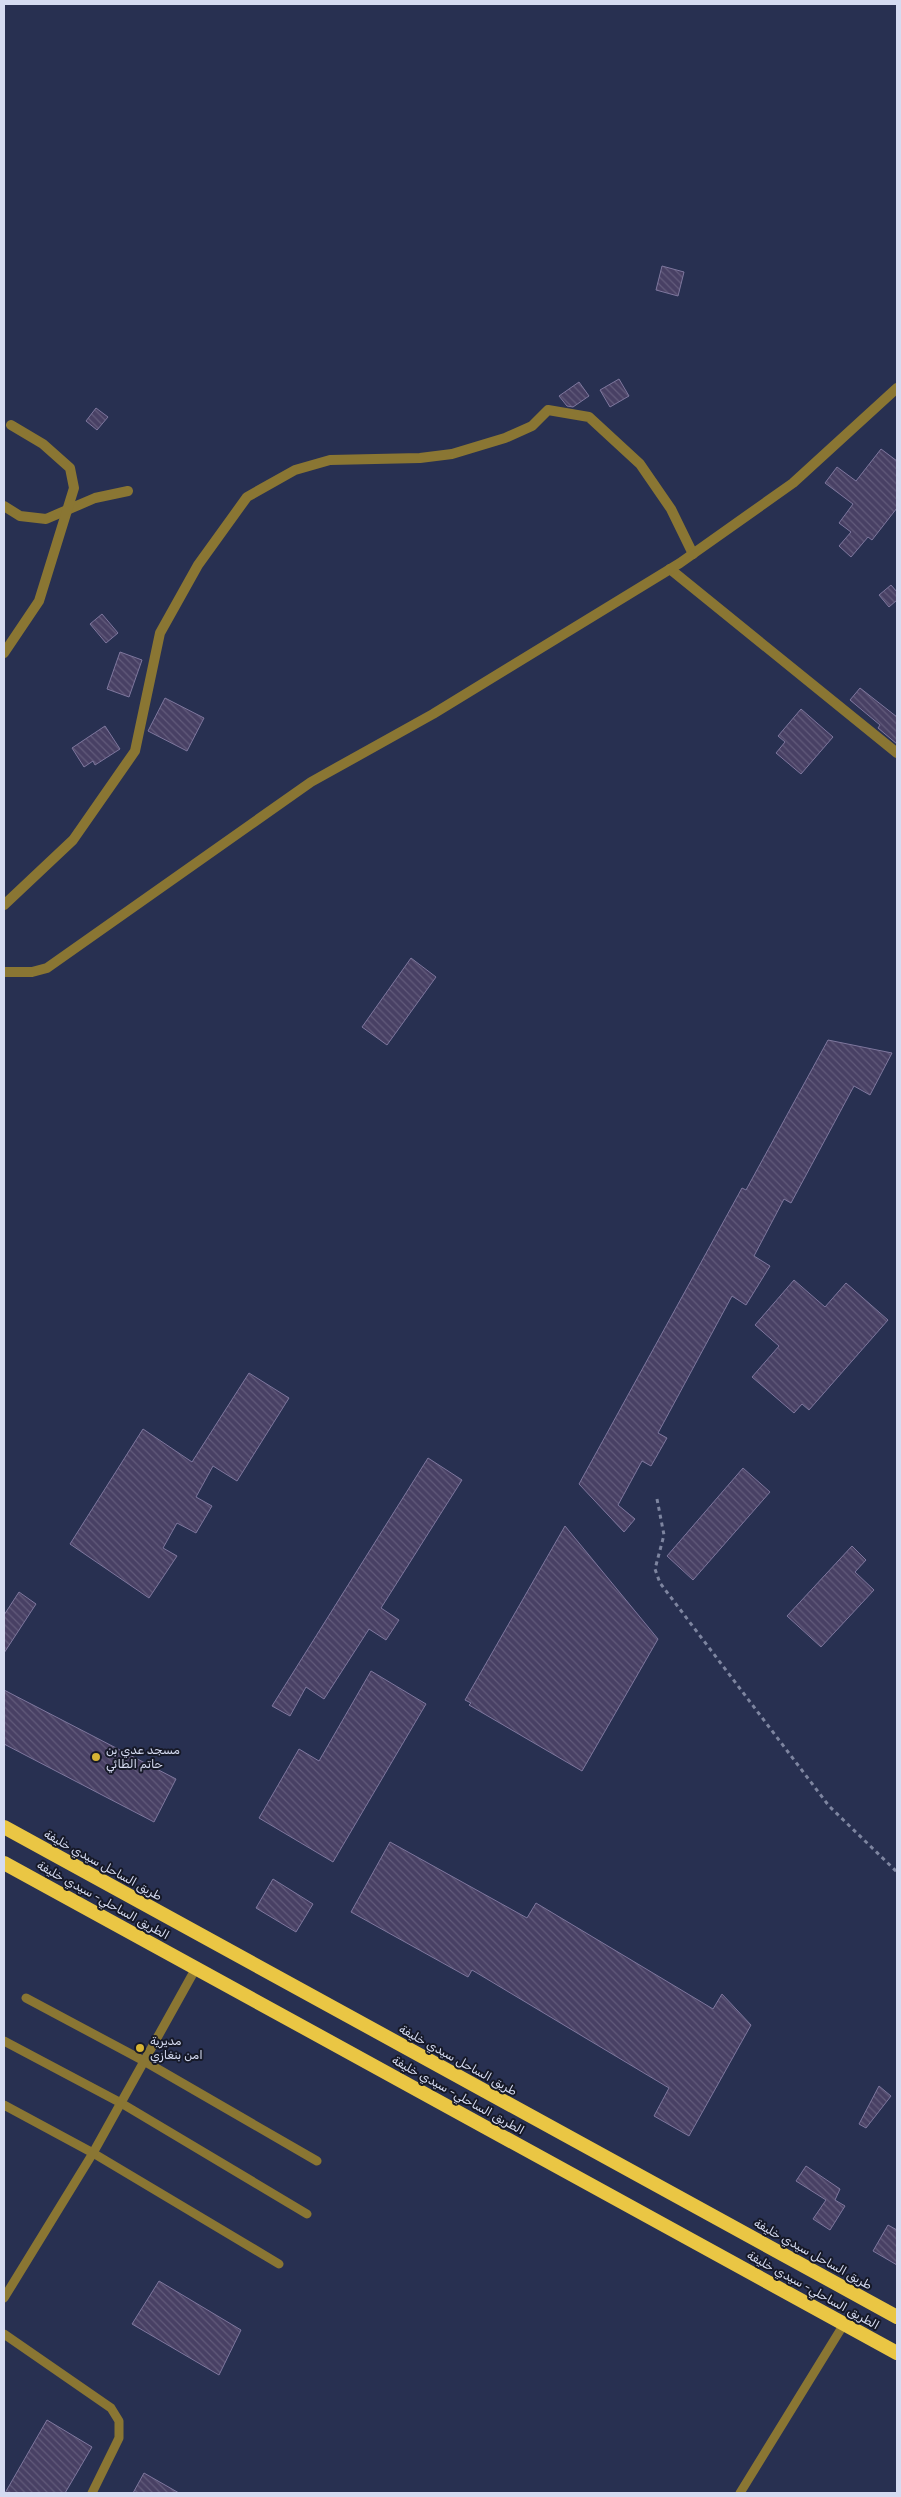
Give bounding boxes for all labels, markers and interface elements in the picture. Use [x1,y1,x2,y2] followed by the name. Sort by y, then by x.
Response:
[106,1743,180,1773] place label: مسجد عدي بن حاتم الطائي
[90,1751,102,1763] marker: مسجد عدي بن حاتم الطائي
[41,1827,165,1904] street label: طريق الساحل سيدي خليفة
[33,1858,172,1944] street label: الطريق الساحلي- سيدي خليفة
[396,2022,520,2099] street label: طريق الساحل سيدي خليفة
[150,2034,203,2063] place label: مديرية امن بنغازي
[134,2042,146,2054] marker: مديرية امن بنغازي
[388,2053,527,2139] street label: الطريق الساحلي- سيدي خليفة
[751,2216,875,2293] street label: طريق الساحل سيدي خليفة
[743,2248,882,2334] street label: الطريق الساحلي- سيدي خليفة

